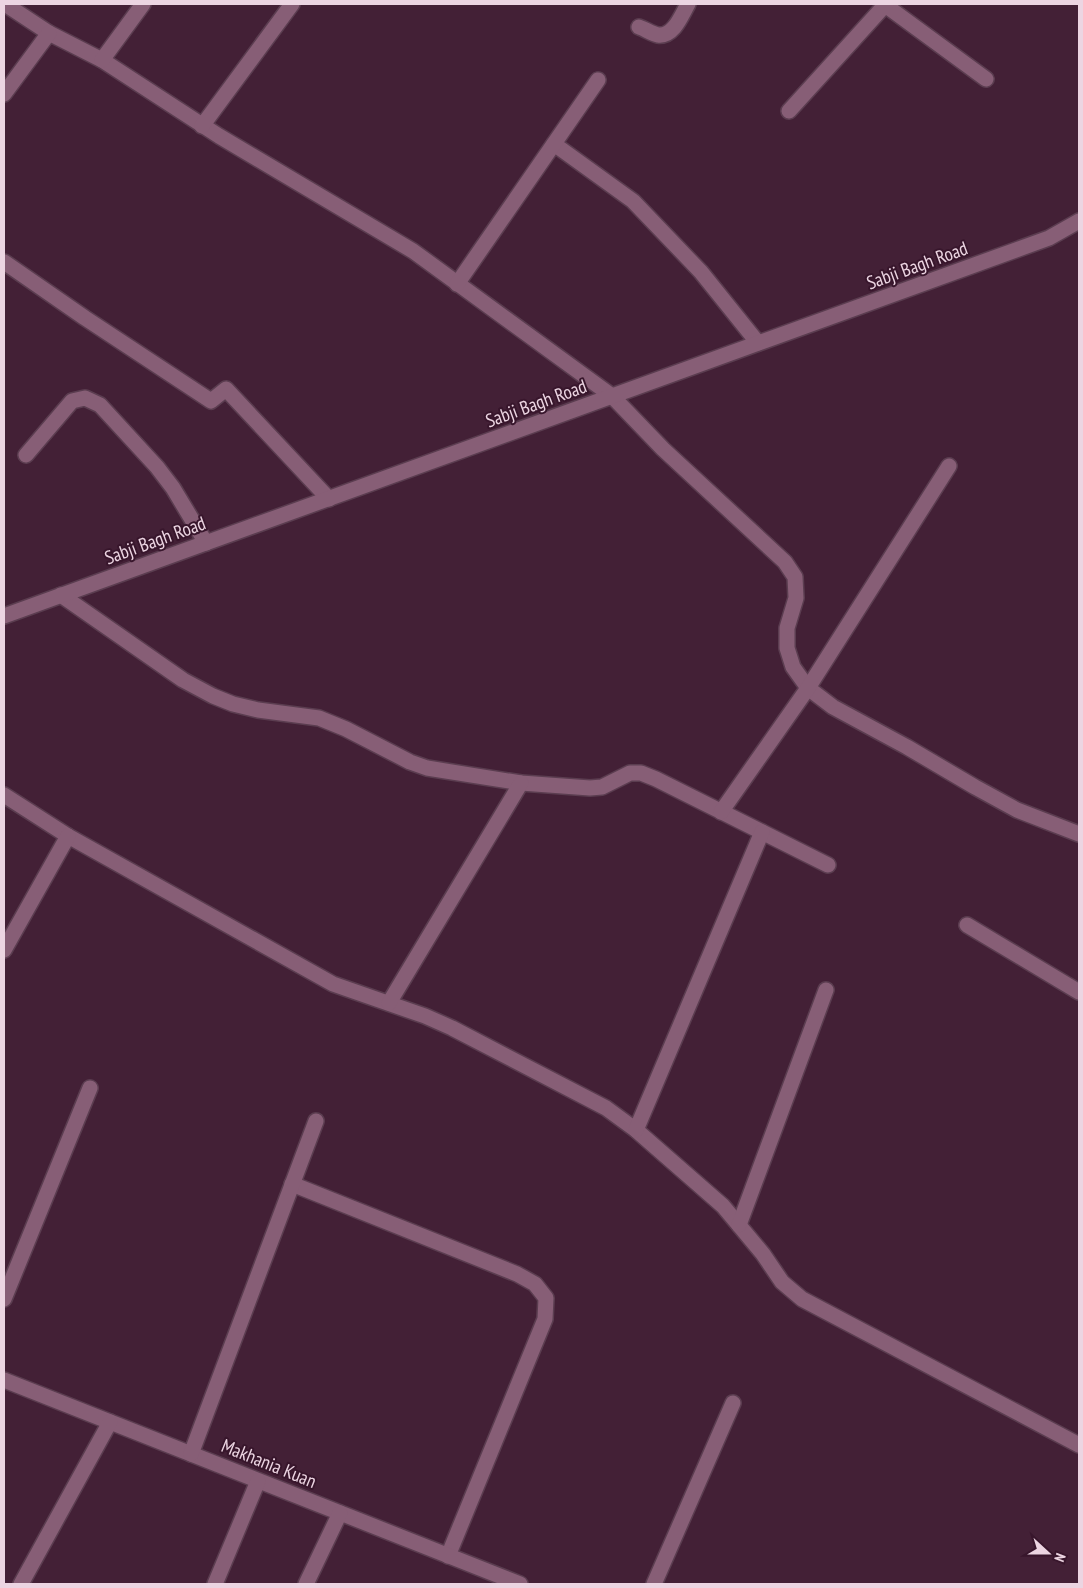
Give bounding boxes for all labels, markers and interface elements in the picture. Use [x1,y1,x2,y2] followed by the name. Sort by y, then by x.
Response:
[863,236,971,294] street label: Sabji Bagh Road
[482,374,590,432] street label: Sabji Bagh Road
[101,511,209,569] street label: Sabji Bagh Road
[218,1433,320,1493] street label: Makhania Kuan
[1023,1528,1073,1578] north arrow
[1050,1551,1070,1564] text: N

